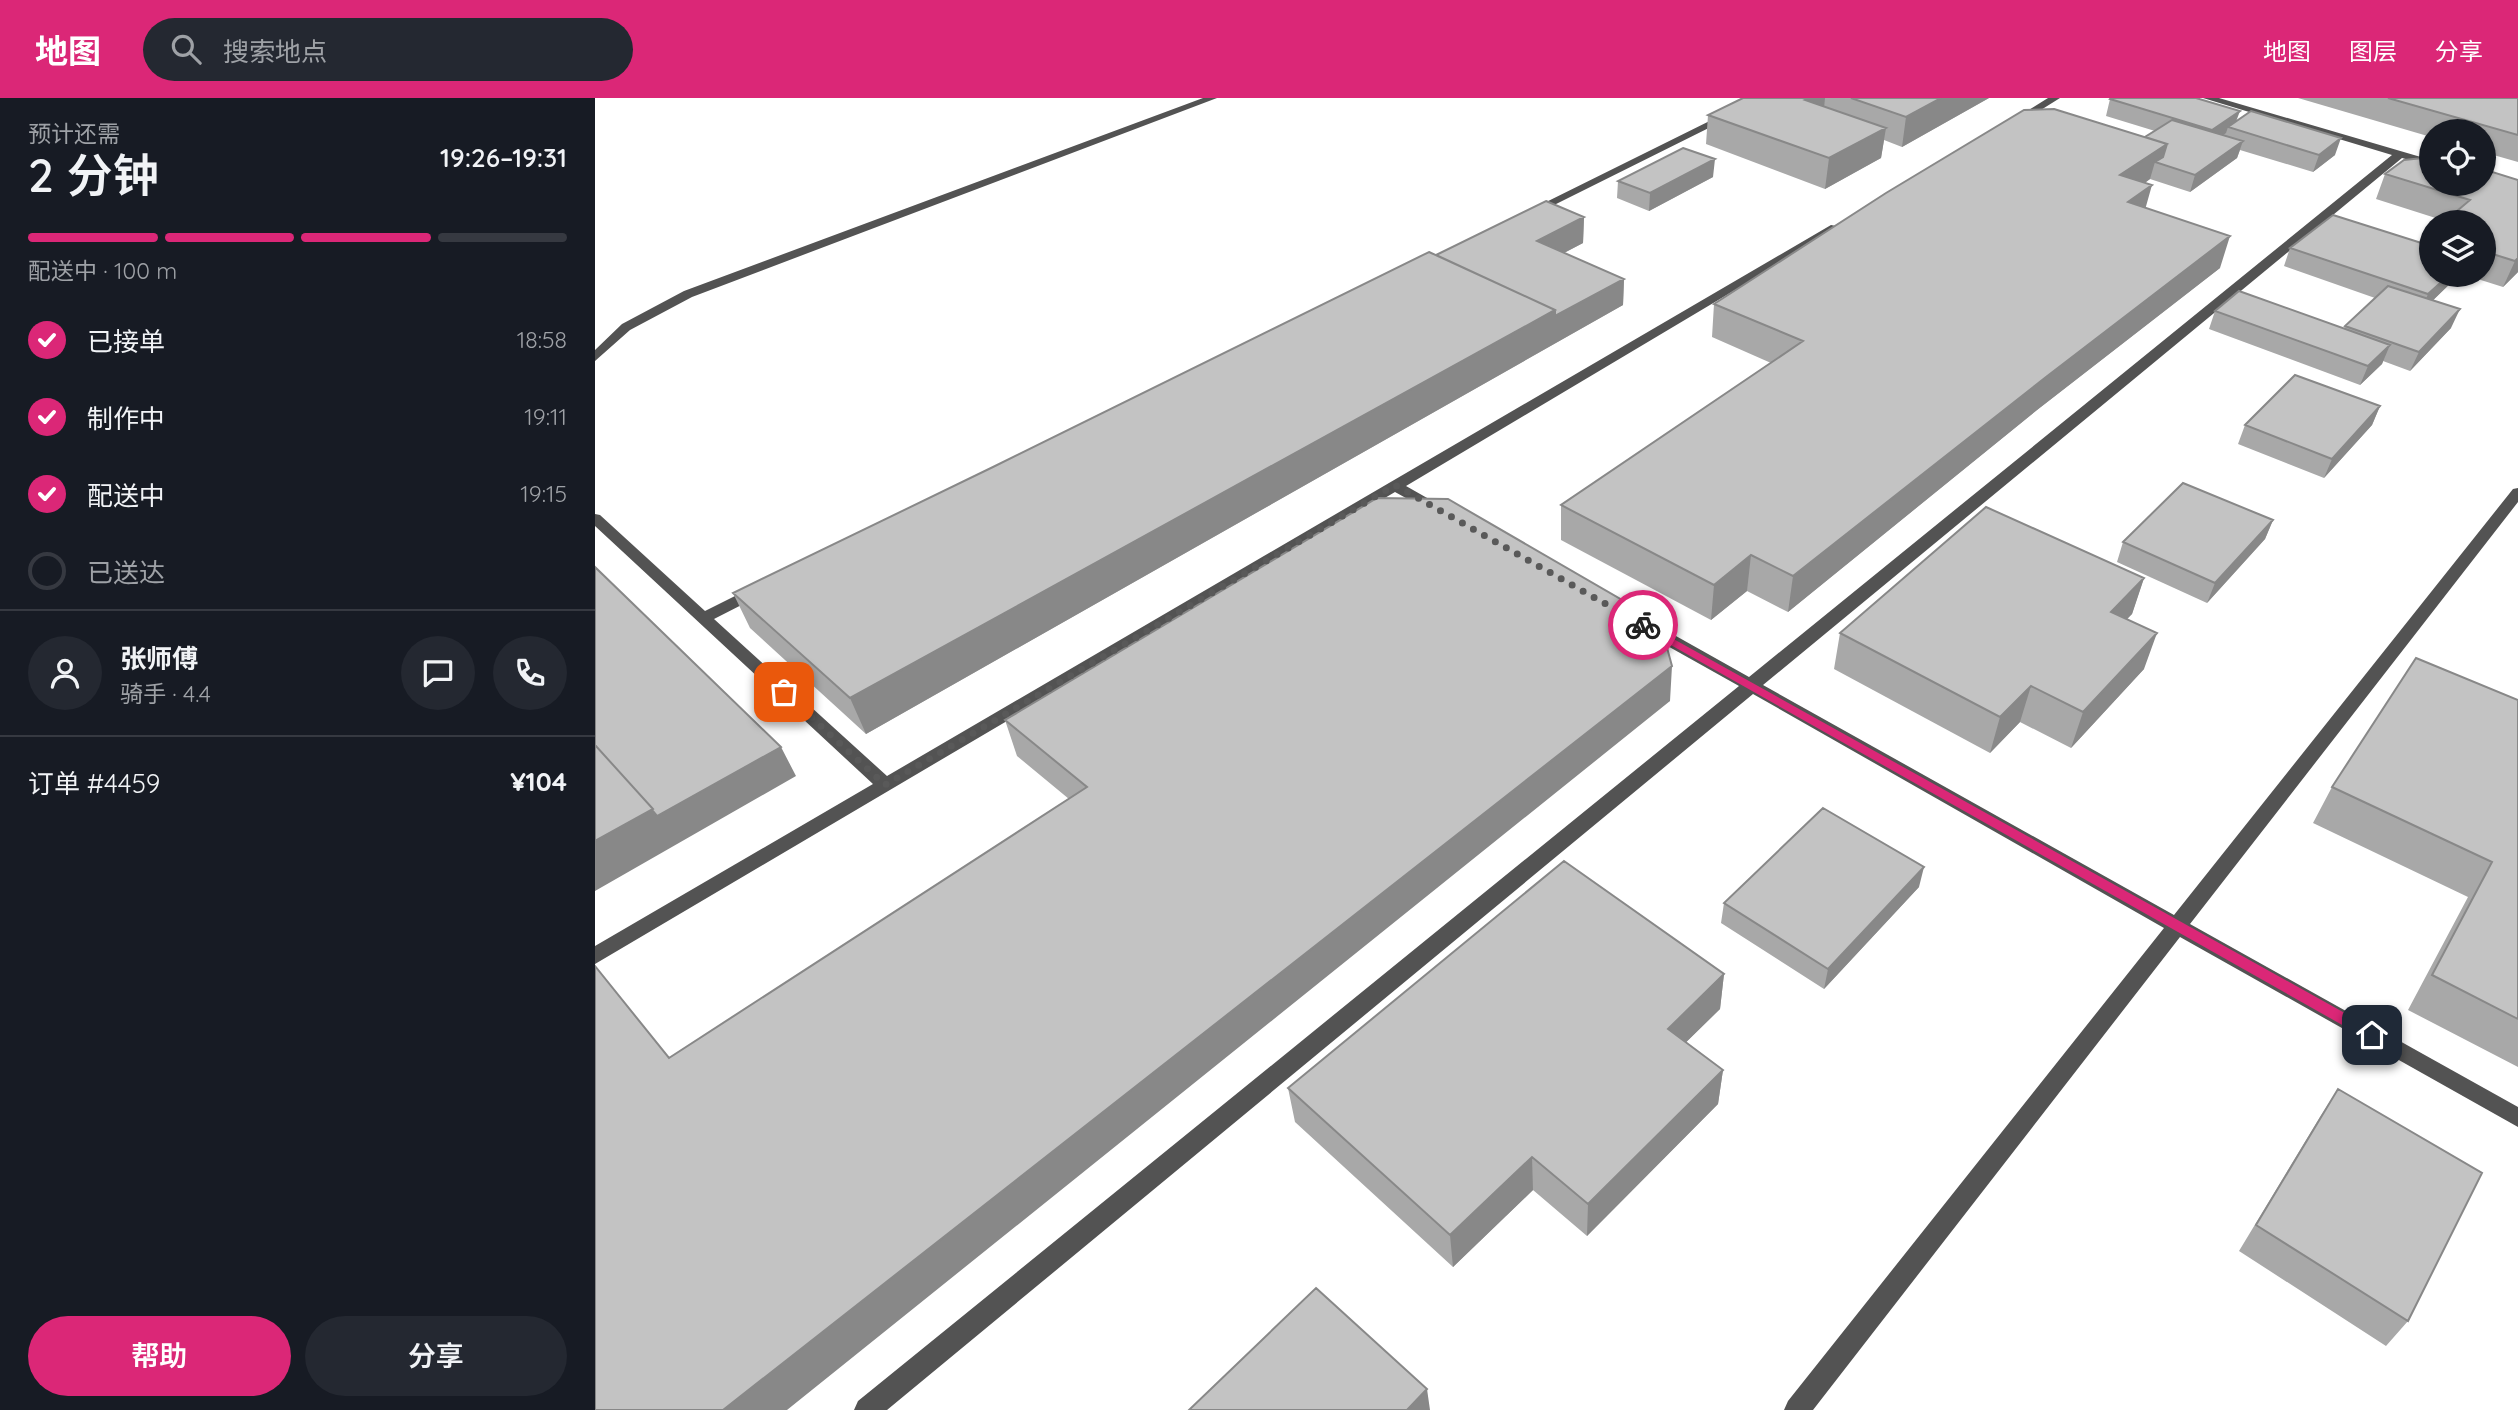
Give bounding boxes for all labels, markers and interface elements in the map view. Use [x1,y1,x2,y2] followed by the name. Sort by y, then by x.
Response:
[143,18,633,81] search box
[35,30,101,71] text: 地图
[167,30,205,68] icon: search
[223,35,327,68] text: 搜索地点
[2263,36,2311,66] text: 地图
[2349,36,2397,66] text: 图层
[2435,36,2483,66] text: 分享
[28,119,120,148] text: 预计还需
[2419,119,2496,287] map controls
[2419,119,2496,196] button: locate
[440,141,567,174] text: 19:26–19:31
[28,146,159,204] text: 2 分钟
[2419,210,2496,287] button: layers
[28,256,177,285] text: 配送中 · 100 m
[28,321,66,359] icon: check
[87,325,165,358] text: 已接单
[517,325,567,354] text: 18:58
[28,398,66,436] icon: check
[87,402,165,435] text: 制作中
[524,402,567,431] text: 19:11
[28,475,66,513] icon: check
[87,479,165,512] text: 配送中
[520,479,567,508] text: 19:15
[87,556,165,589] text: 已送达
[1608,590,1678,660] courier
[1624,606,1662,644] icon: bike
[28,636,102,710] button: person
[401,636,475,710] button: chat
[493,636,567,710] button: phone
[120,642,198,675] text: 张师傅
[754,662,814,722] pin
[765,673,803,711] icon: bag
[120,679,211,708] text: 骑手 · 4.4
[510,765,567,798] text: ¥104
[28,767,160,800] text: 订单 #4459
[2342,1005,2402,1065] pin
[2353,1016,2391,1054] icon: home
[28,1316,291,1396] button: 帮助
[305,1316,567,1396] button: 分享

